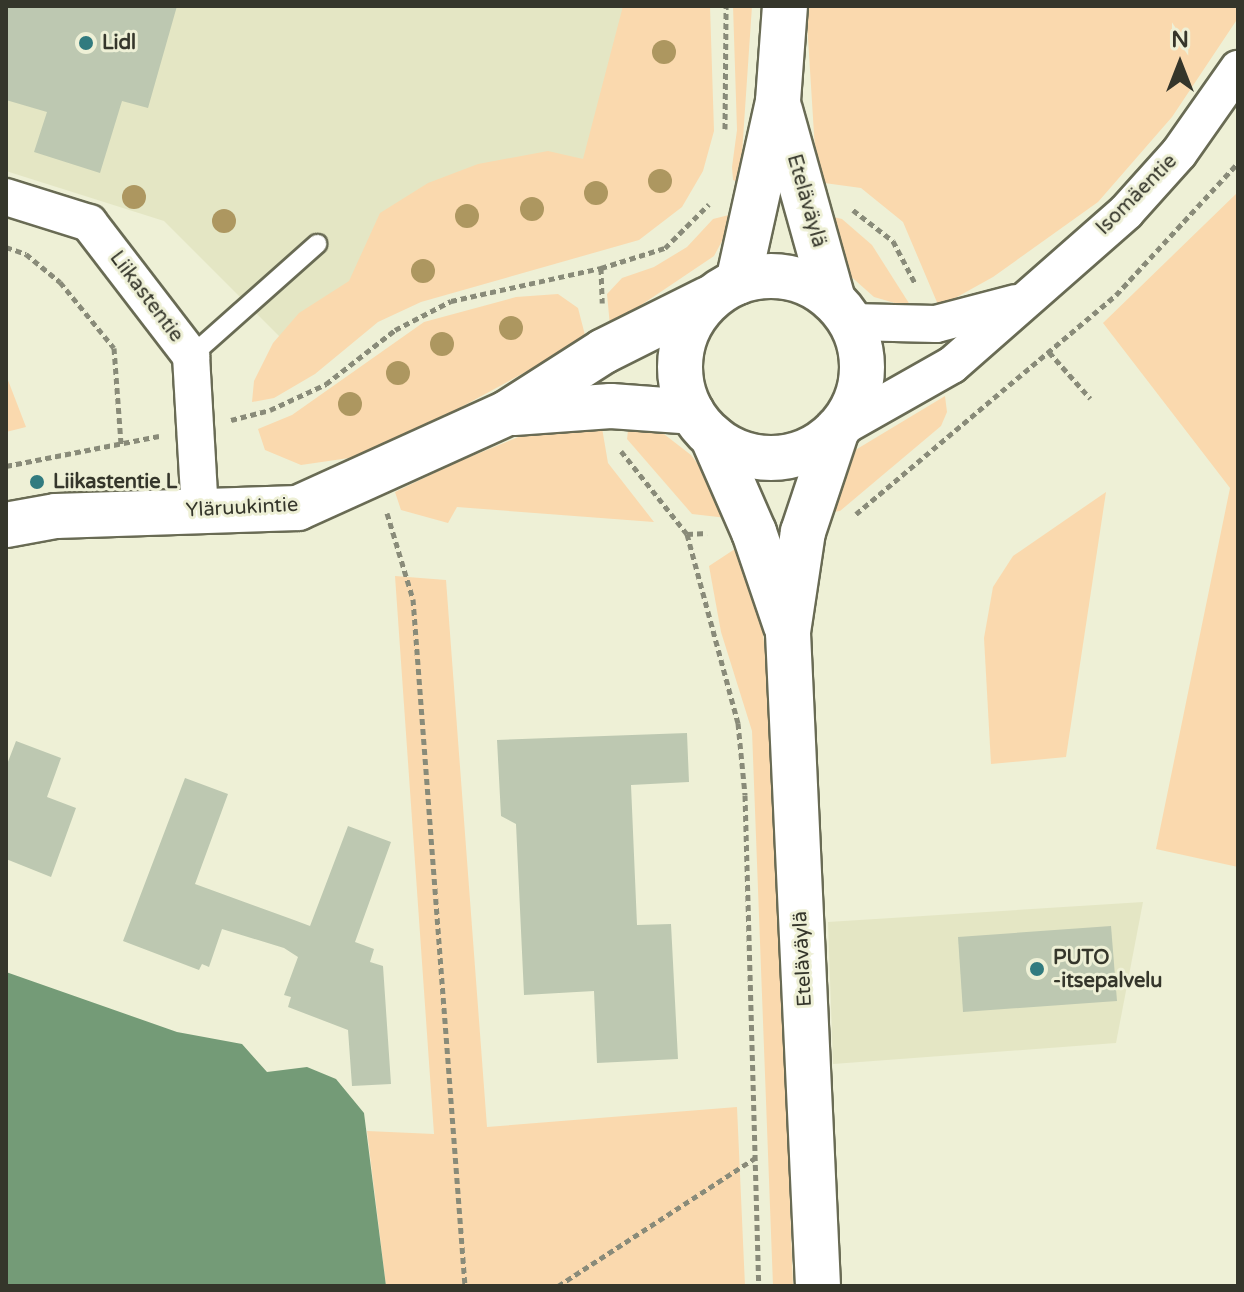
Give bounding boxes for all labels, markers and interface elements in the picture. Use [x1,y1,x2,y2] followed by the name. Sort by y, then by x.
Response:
[1140,24,1220,104] north arrow
[1171,27,1189,53] text: N
[102,31,136,55] place label: Lidl
[77,34,95,52] marker: Lidl
[1092,150,1182,240] street label: Isomäentie
[781,152,831,250] street label: Eteläväylä
[104,247,188,347] street label: Liikastentie
[53,470,177,494] place label: Liikastentie L
[28,473,46,491] marker: Liikastentie L
[185,493,299,523] street label: Yläruukintie
[789,911,817,1007] street label: Eteläväylä
[1053,946,1162,993] place label: PUTO -itsepalvelu
[1028,960,1046,978] marker: PUTO -itsepalvelu

